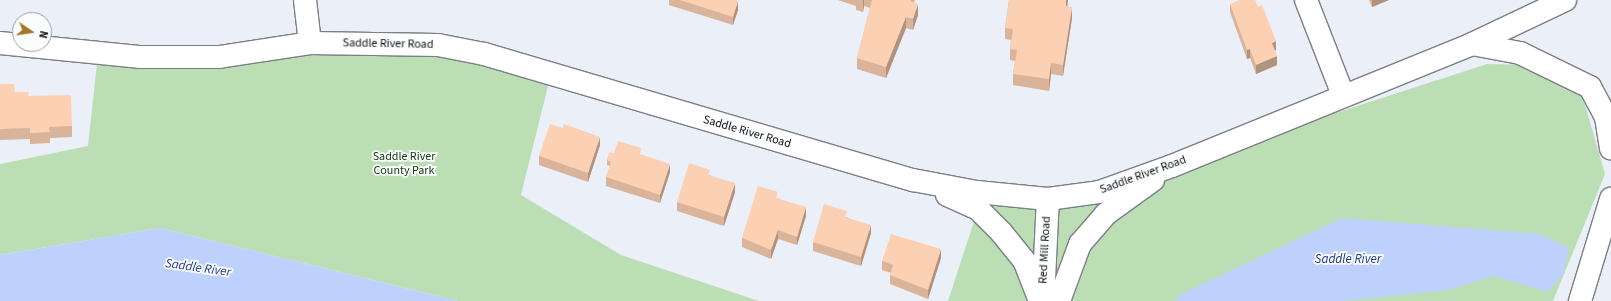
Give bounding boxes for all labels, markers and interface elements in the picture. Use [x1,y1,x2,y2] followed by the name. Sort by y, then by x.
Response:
[12,12,52,52] north arrow
[35,29,51,40] text: N
[342,36,434,52] street label: Saddle River Road
[701,113,793,151] street label: Saddle River Road
[373,150,435,178] park label: Saddle River County Park
[1098,153,1188,197] street label: Saddle River Road
[1036,216,1054,284] street label: Red Mill Road
[1315,251,1381,267] water label: Saddle River
[164,256,232,280] water label: Saddle River

